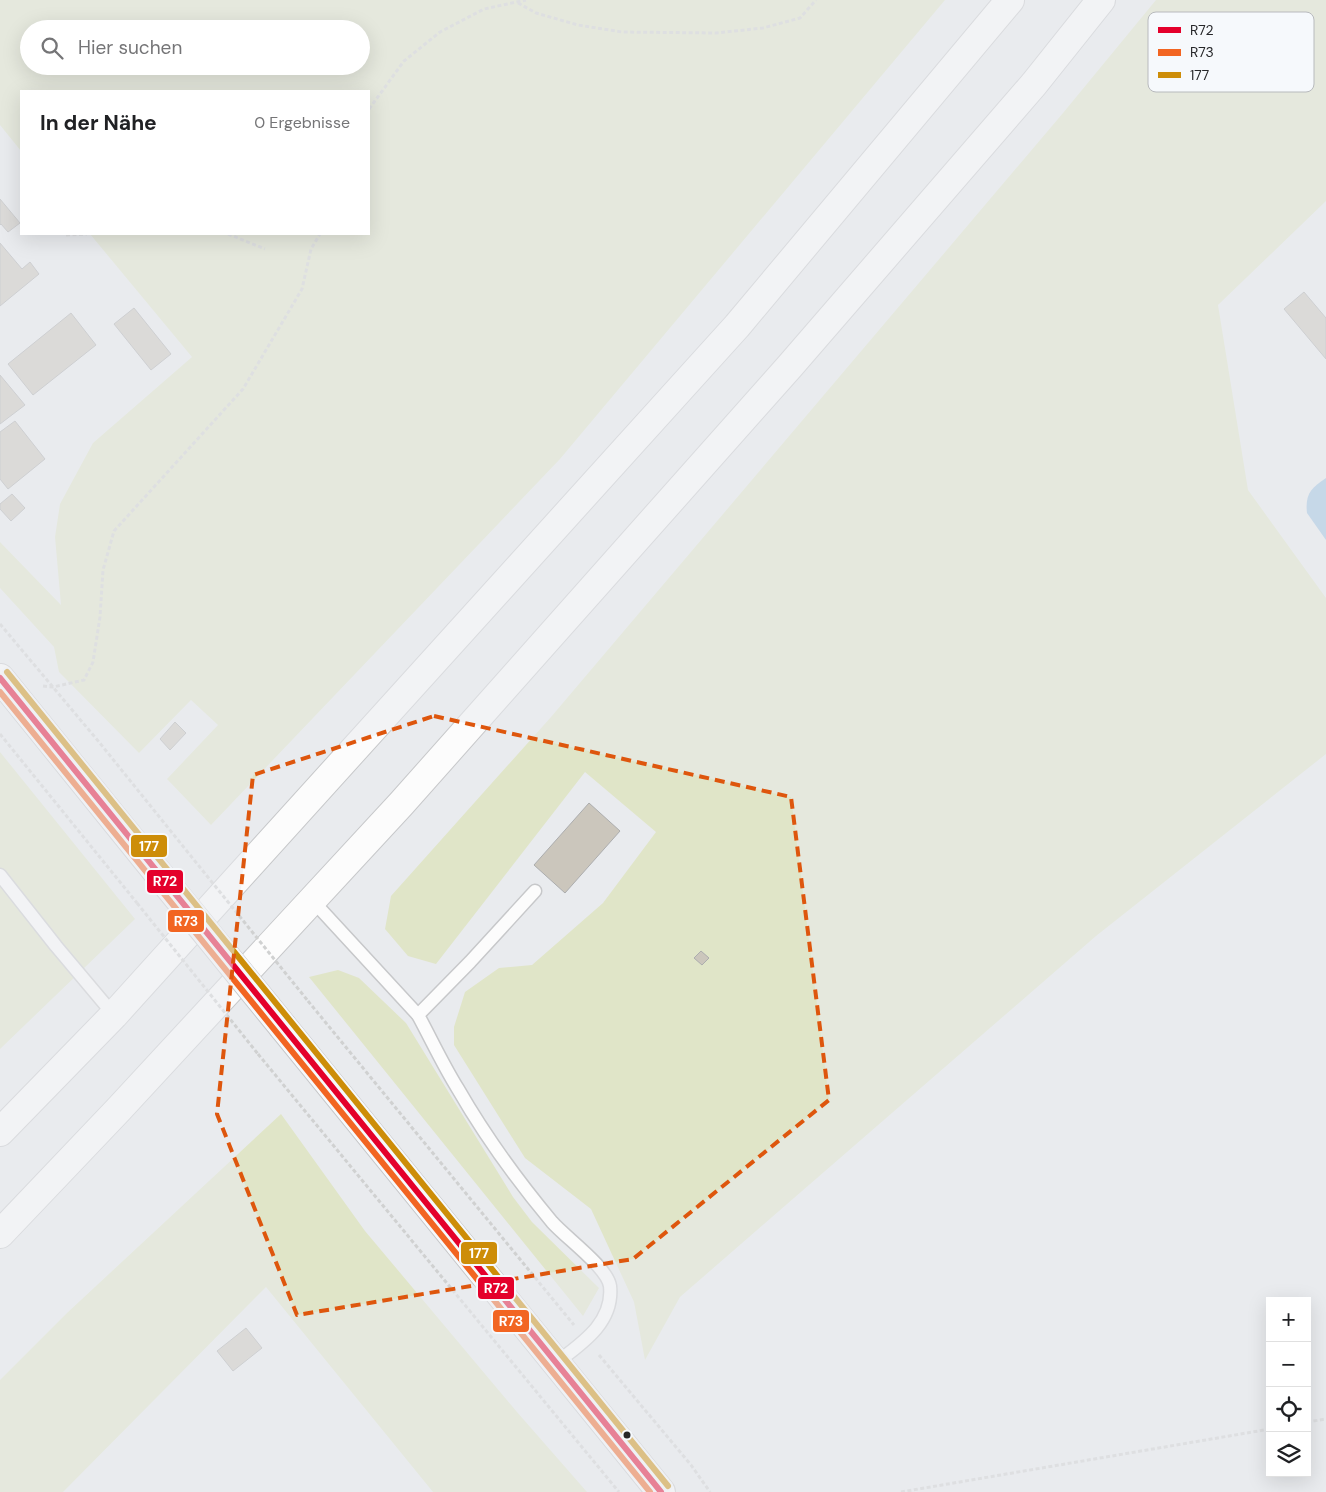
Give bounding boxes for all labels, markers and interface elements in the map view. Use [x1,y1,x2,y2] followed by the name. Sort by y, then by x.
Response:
[1148,12,1314,92] legend
[20,20,370,75] search box
[1190,21,1214,39] text: R72
[38,34,66,62] icon: search
[78,35,182,60] text: Hier suchen
[1190,43,1214,61] text: R73
[1190,66,1209,84] text: 177
[40,109,157,137] text: In der Nähe
[254,112,350,133] text: 0 Ergebnisse
[130,834,168,858] line badge: 177
[139,837,160,855] text: 177
[146,869,184,894] line badge: R72
[153,872,177,890] text: R72
[167,909,205,933] line badge: R73
[174,912,198,930] text: R73
[460,1241,498,1265] line badge: 177
[469,1244,490,1262] text: 177
[477,1276,515,1300] line badge: R72
[484,1279,508,1297] text: R72
[1266,1297,1311,1477] map controls
[1266,1297,1311,1342] button: +
[492,1309,530,1333] line badge: R73
[499,1312,523,1330] text: R73
[1266,1342,1311,1387] button: −
[1266,1387,1311,1432] button: locate
[622,1430,632,1440] unlabelled marker
[1266,1432,1311,1477] button: layers

